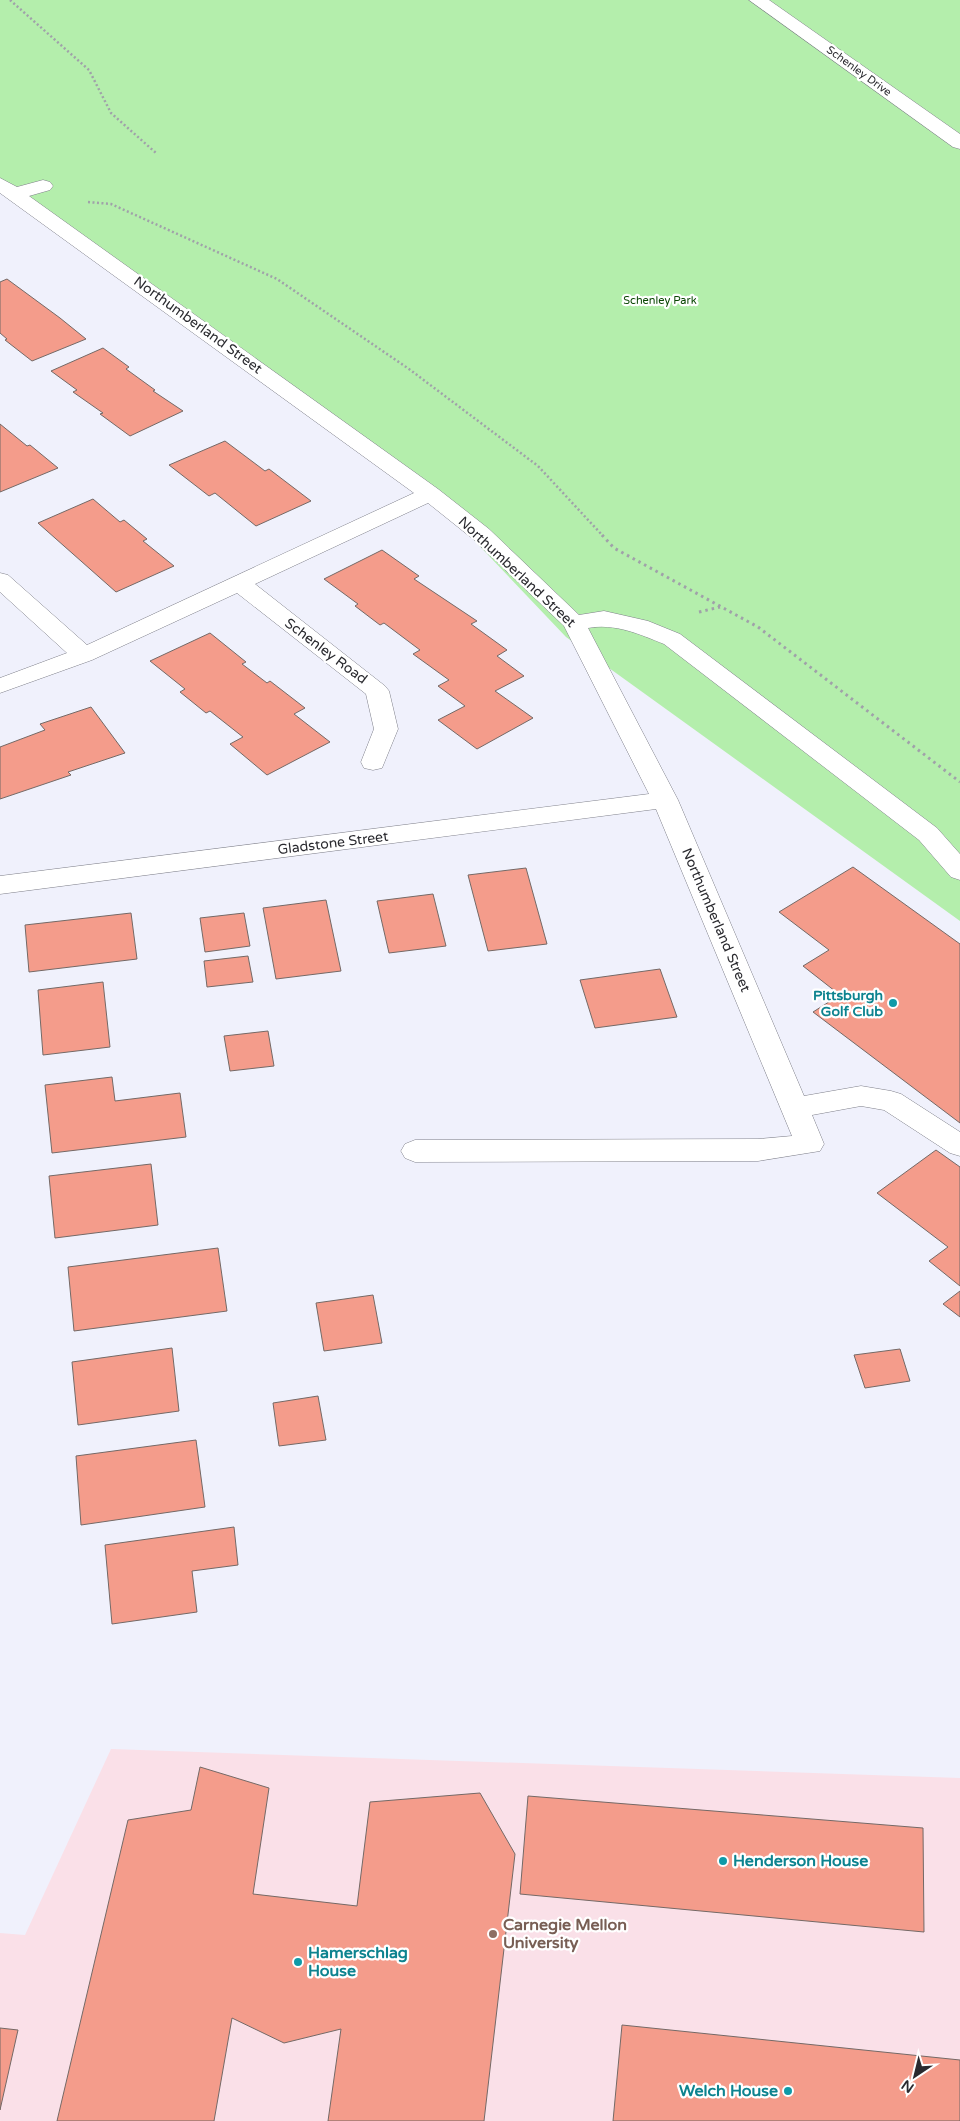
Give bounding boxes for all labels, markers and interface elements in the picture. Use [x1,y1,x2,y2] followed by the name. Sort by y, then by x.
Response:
[824,43,894,99] street label: Schenley Drive
[130,273,266,378] street label: Northumberland Street
[623,294,697,307] park label: Schenley Park
[455,513,580,631] street label: Northumberland Street
[281,614,371,688] street label: Schenley Road
[277,828,390,858] street label: Gladstone Street
[678,846,754,995] street label: Northumberland Street
[813,987,883,1020] place label: Pittsburgh Golf Club
[887,997,899,1009] marker: Pittsburgh Golf Club
[733,1851,868,1871] place label: Henderson House
[717,1855,729,1867] marker: Henderson House
[503,1915,627,1953] place label: Carnegie Mellon University
[487,1928,499,1940] marker: Carnegie Mellon University
[308,1943,408,1981] place label: Hamerschlag House
[292,1956,304,1968] marker: Hamerschlag House
[890,2051,940,2101] north arrow
[898,2076,917,2096] text: N
[679,2081,778,2101] place label: Welch House
[782,2085,794,2097] marker: Welch House

